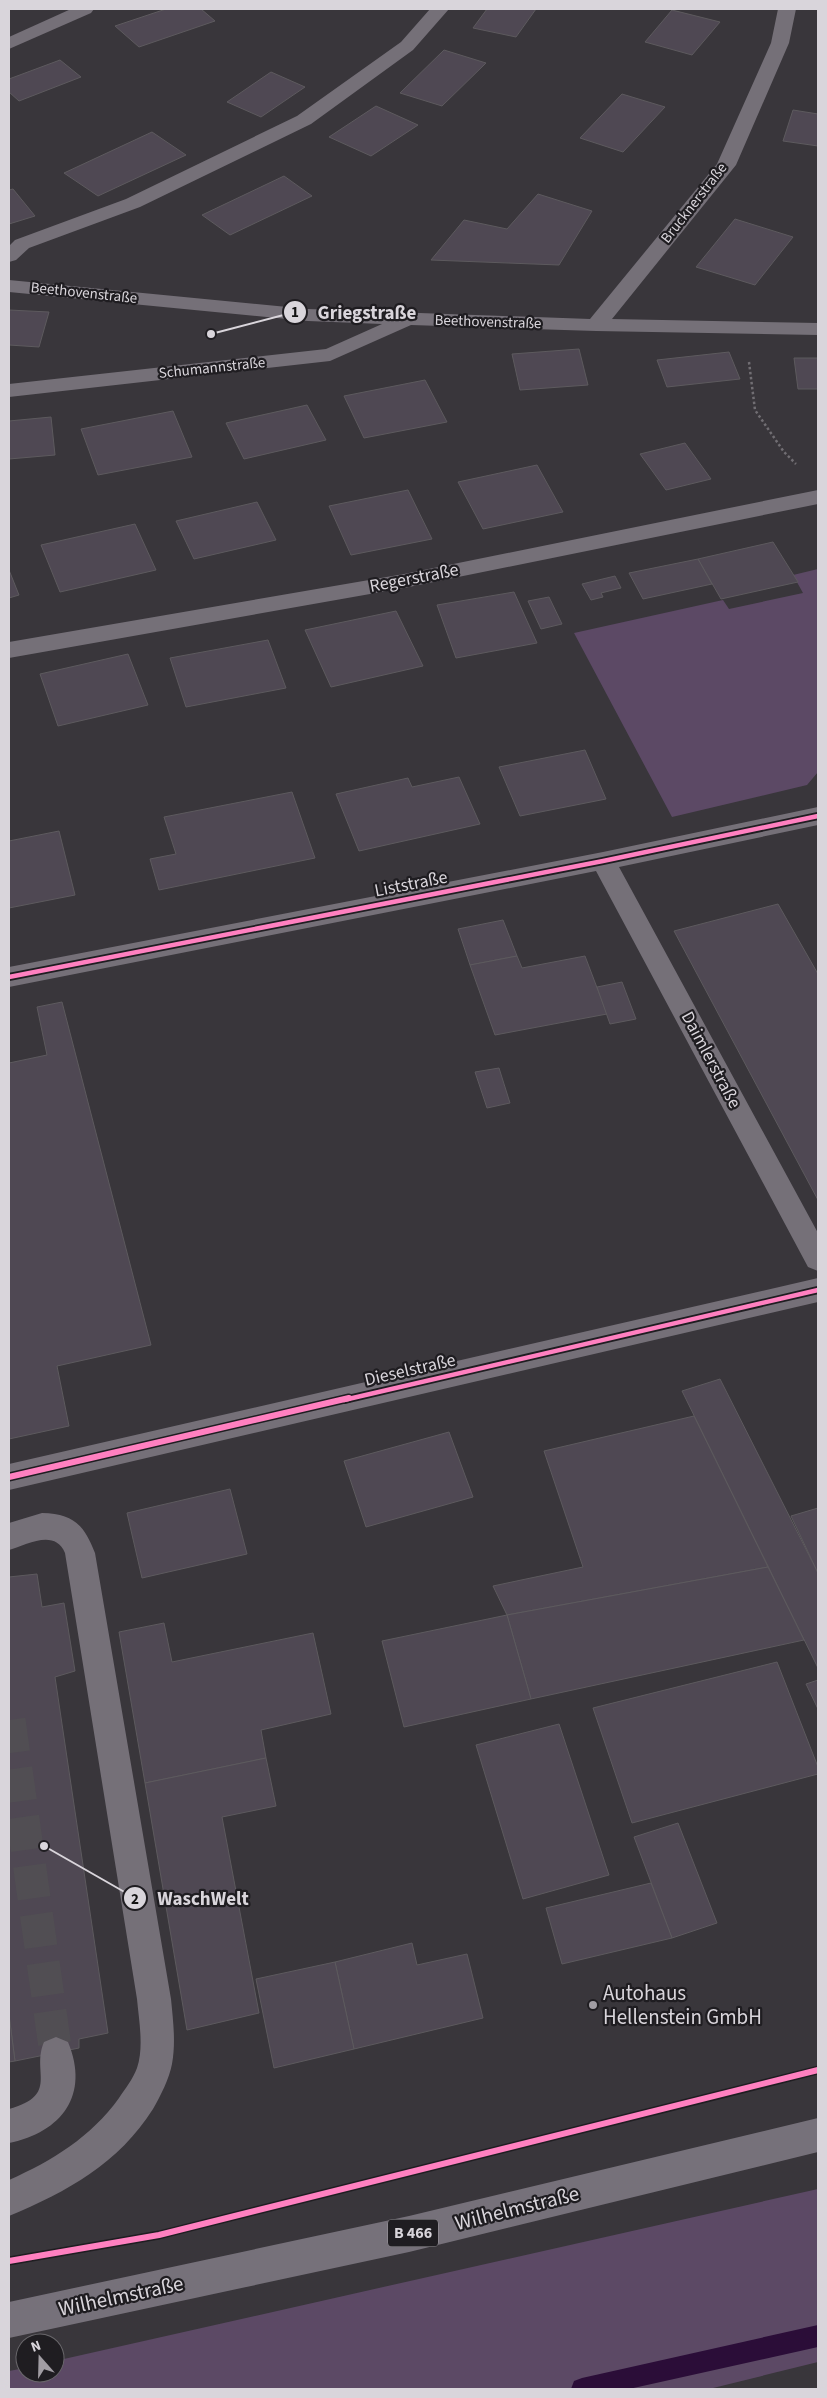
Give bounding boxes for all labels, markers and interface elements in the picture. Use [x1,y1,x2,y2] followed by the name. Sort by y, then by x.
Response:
[656,158,732,248] street label: Brucknerstraße
[30,277,138,309] street label: Beethovenstraße
[282,295,426,329] callout: Griegstraße
[318,300,417,327] text: Griegstraße
[291,302,299,323] text: 1
[434,310,542,334] street label: Beethovenstraße
[158,352,266,384] street label: Schumannstraße
[367,557,461,599] street label: Regerstraße
[372,865,450,903] street label: Liststraße
[675,1007,747,1113] street label: Daimlerstraße
[362,1347,458,1393] street label: Dieselstraße
[122,1881,259,1915] callout: WaschWelt
[157,1886,249,1913] text: WaschWelt
[131,1889,139,1910] text: 2
[603,1978,762,2032] place label: Autohaus Hellenstein GmbH
[587,1999,599,2011] marker: Autohaus Hellenstein GmbH
[452,2178,582,2238] street label: Wilhelmstraße
[388,2220,438,2246] road number: B 466
[56,2268,186,2324] street label: Wilhelmstraße
[15,2333,65,2383] north arrow
[28,2336,44,2358] text: N

